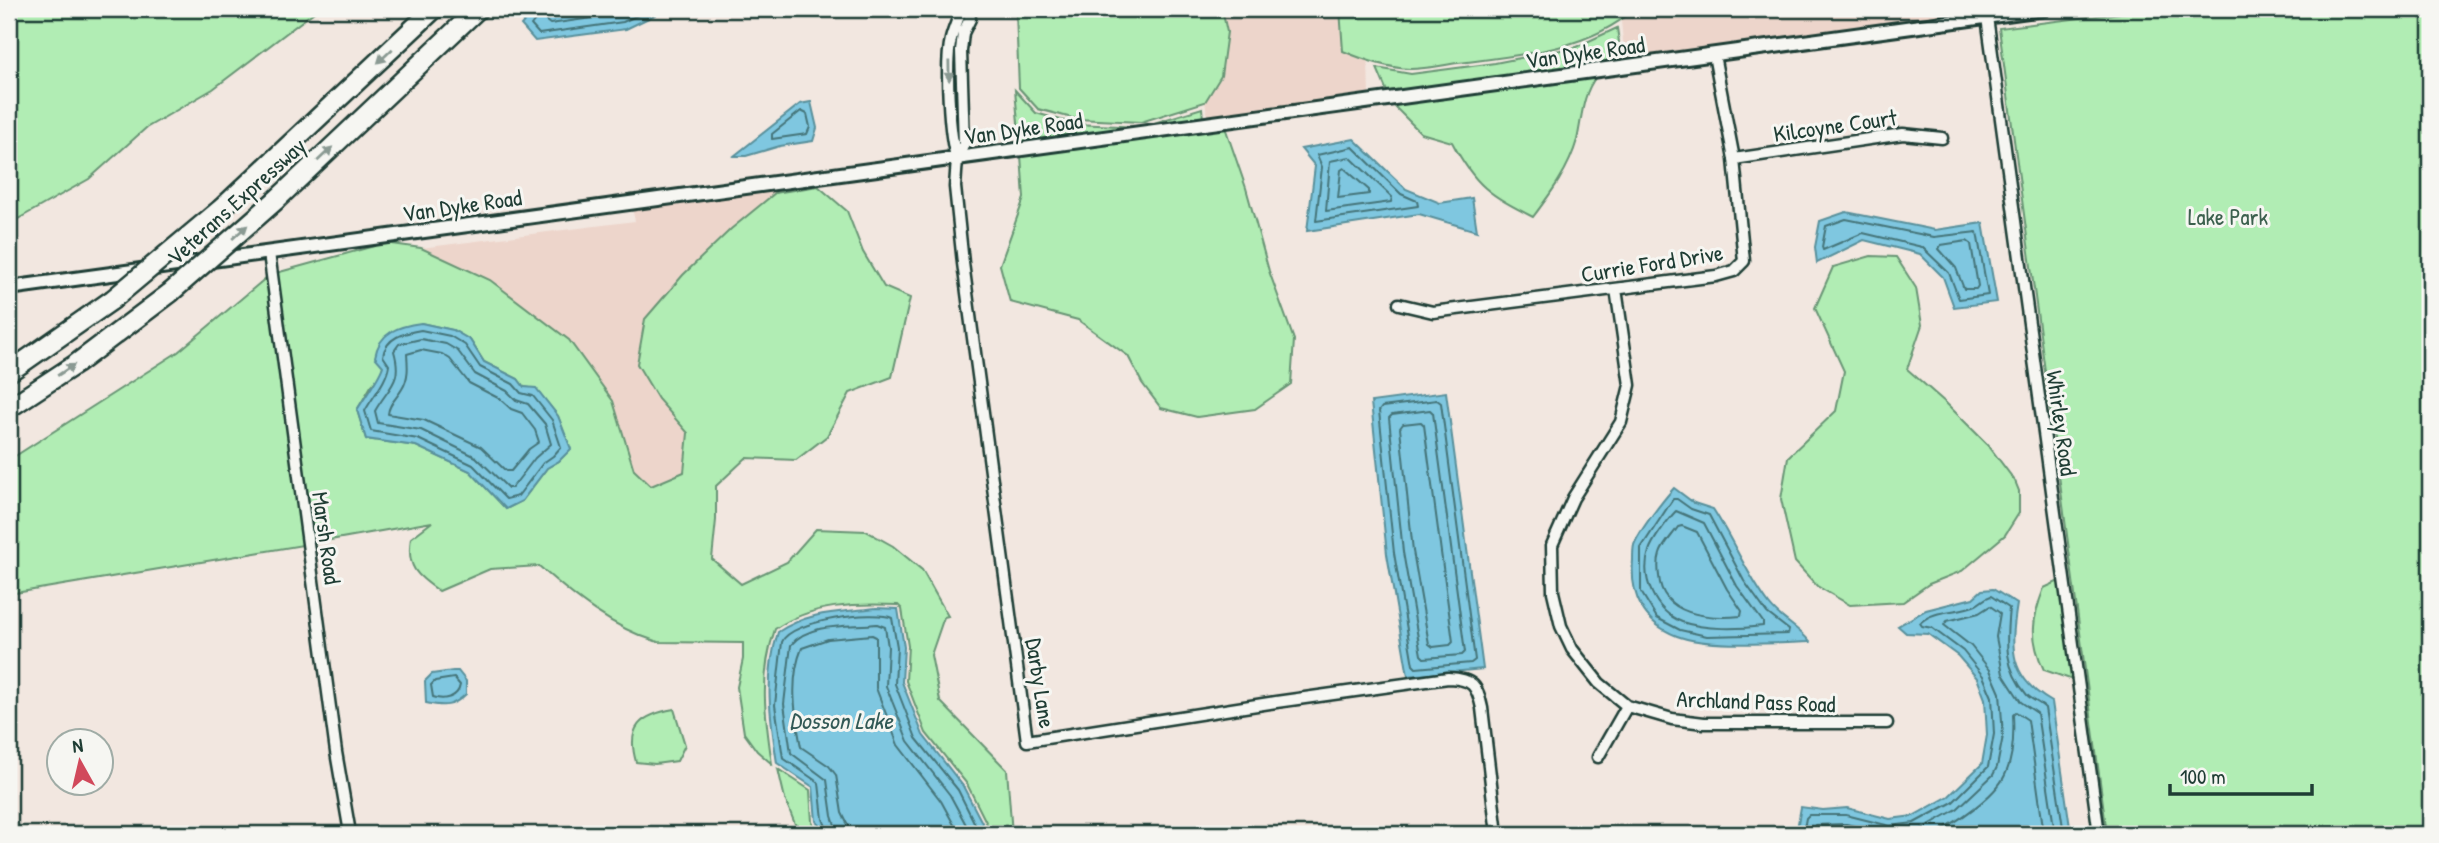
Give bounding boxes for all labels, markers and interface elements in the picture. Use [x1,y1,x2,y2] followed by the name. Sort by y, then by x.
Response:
[1523,28,1647,76] street label: Van Dyke Road
[377,47,394,63] one-way arrow
[943,60,955,82] one-way arrow
[1771,101,1900,149] street label: Kilcoyne Court
[961,104,1085,152] street label: Van Dyke Road
[160,130,312,272] street label: Veterans Expressway
[316,146,333,162] one-way arrow
[400,181,524,229] street label: Van Dyke Road
[2188,201,2268,232] park label: Lake Park
[231,224,249,240] one-way arrow
[1579,236,1725,290] street label: Currie Ford Drive
[56,364,76,377] one-way arrow
[2039,368,2085,478] street label: Whirley Road
[305,490,349,586] street label: Marsh Road
[1019,636,1063,730] street label: Darby Lane
[1676,683,1836,719] street label: Archland Pass Road
[789,704,894,736] water label: Dosson Lake
[46,728,116,798] north arrow
[71,732,84,759] text: N
[2170,752,2311,796] scale bar
[2180,762,2226,791] text: 100 m

